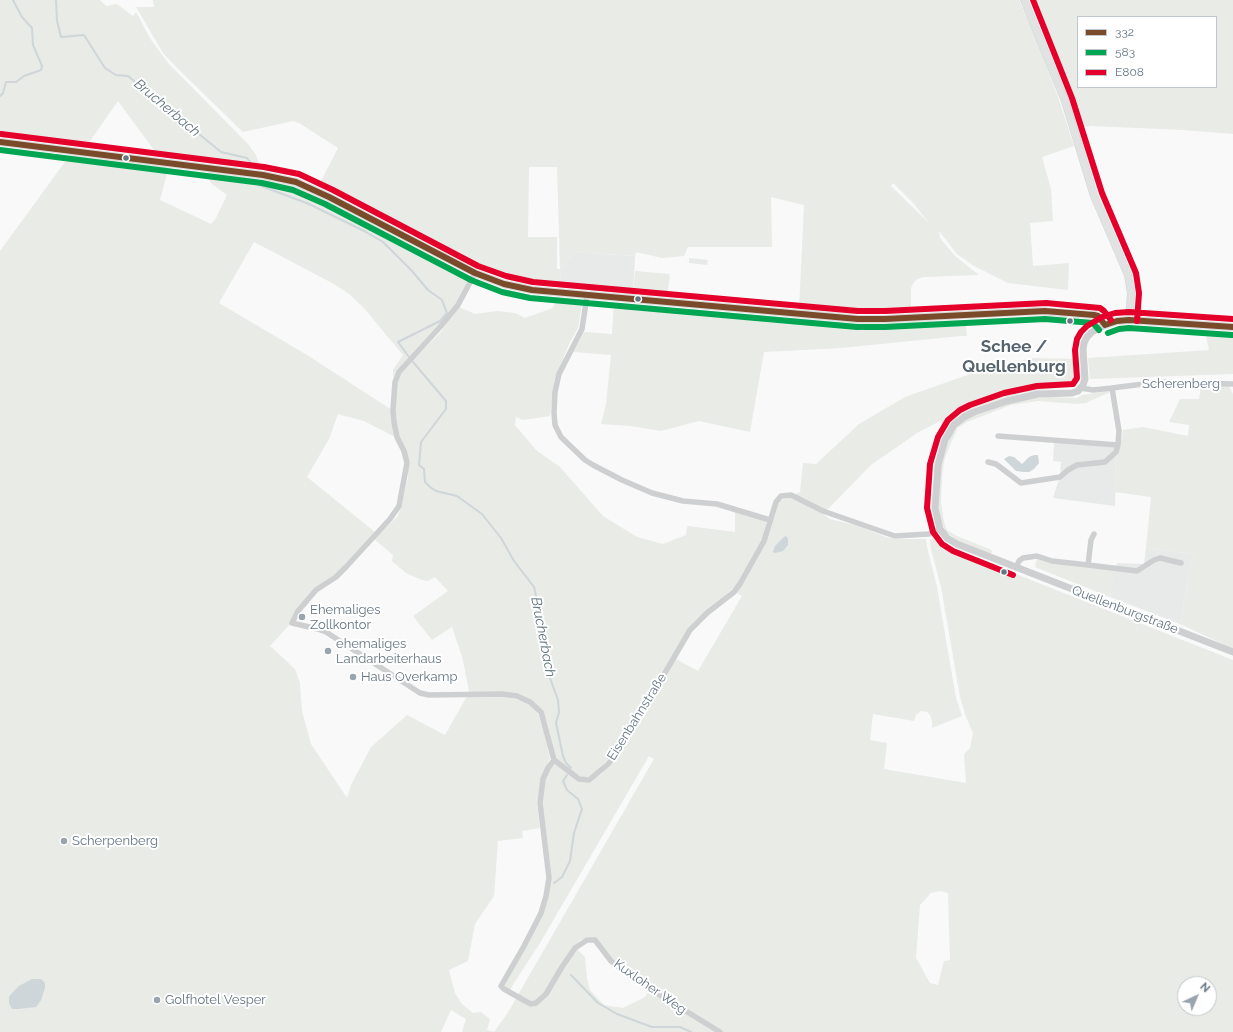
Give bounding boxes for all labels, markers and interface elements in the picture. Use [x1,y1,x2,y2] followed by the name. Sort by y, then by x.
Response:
[1077,16,1217,88] legend
[1115,25,1134,39] text: 332
[1115,45,1135,59] text: 583
[1115,65,1144,79] text: E808
[131,76,203,140] water label: Brucherbach
[121,153,131,163] unlabelled marker
[633,294,643,304] unlabelled marker
[1065,316,1075,326] unlabelled marker
[962,337,1066,377] district label: Schee / Quellenburg
[1142,376,1220,392] street label: Scherenberg
[999,567,1009,577] unlabelled marker
[1070,583,1180,637] street label: Quellenburgstraße
[527,596,559,678] water label: Brucherbach
[310,602,380,633] place label: Ehemaliges Zollkontor
[297,612,307,622] marker: Ehemaliges Zollkontor
[336,636,442,667] place label: ehemaliges Landarbeiterhaus
[323,646,333,656] marker: ehemaliges Landarbeiterhaus
[361,669,457,685] place label: Haus Overkamp
[604,671,670,763] street label: Eisenbahnstraße
[348,672,358,682] marker: Haus Overkamp
[72,833,158,849] place label: Scherpenberg
[59,836,69,846] marker: Scherpenberg
[611,956,689,1018] street label: Kuxloher Weg
[1177,976,1217,1016] north arrow
[1197,980,1213,995] text: N
[165,992,266,1008] place label: Golfhotel Vesper
[152,995,162,1005] marker: Golfhotel Vesper

